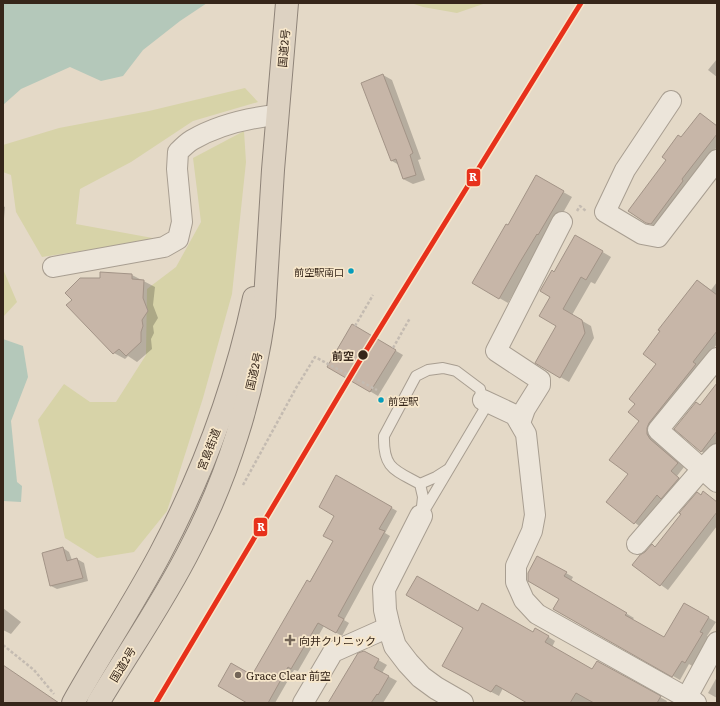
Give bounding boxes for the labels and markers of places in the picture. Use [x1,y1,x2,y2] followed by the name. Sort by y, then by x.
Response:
[294,264,344,279] place label: 前空駅南口
[346,266,356,276] marker: 前空駅南口
[332,347,354,363] place label: 前空
[356,348,370,362] marker: 前空
[388,393,419,408] place label: 前空駅
[376,395,386,405] marker: 前空駅
[299,632,376,648] place label: 向井クリニック
[284,634,296,646] marker: 向井クリニック
[246,667,331,683] place label: Grace Clear 前空
[233,670,243,680] marker: Grace Clear 前空

